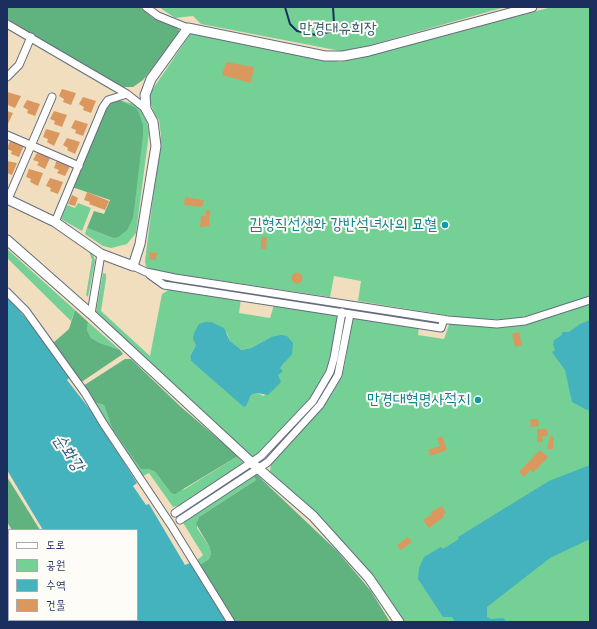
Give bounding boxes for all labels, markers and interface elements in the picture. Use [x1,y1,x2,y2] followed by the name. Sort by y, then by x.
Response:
[299,19,377,39] park label: 만경대유희장
[249,215,437,235] place label: 김형직선생와 강반석녀사의 묘혈
[440,220,450,230] marker: 김형직선생와 강반석녀사의 묘혈
[367,390,470,410] place label: 만경대혁명사적지
[473,395,483,405] marker: 만경대혁명사적지
[48,430,88,476] water label: 순화강
[8,529,138,621] legend
[46,537,65,553] text: 도로
[46,557,65,573] text: 공원
[46,577,65,593] text: 수역
[46,597,65,613] text: 건물

